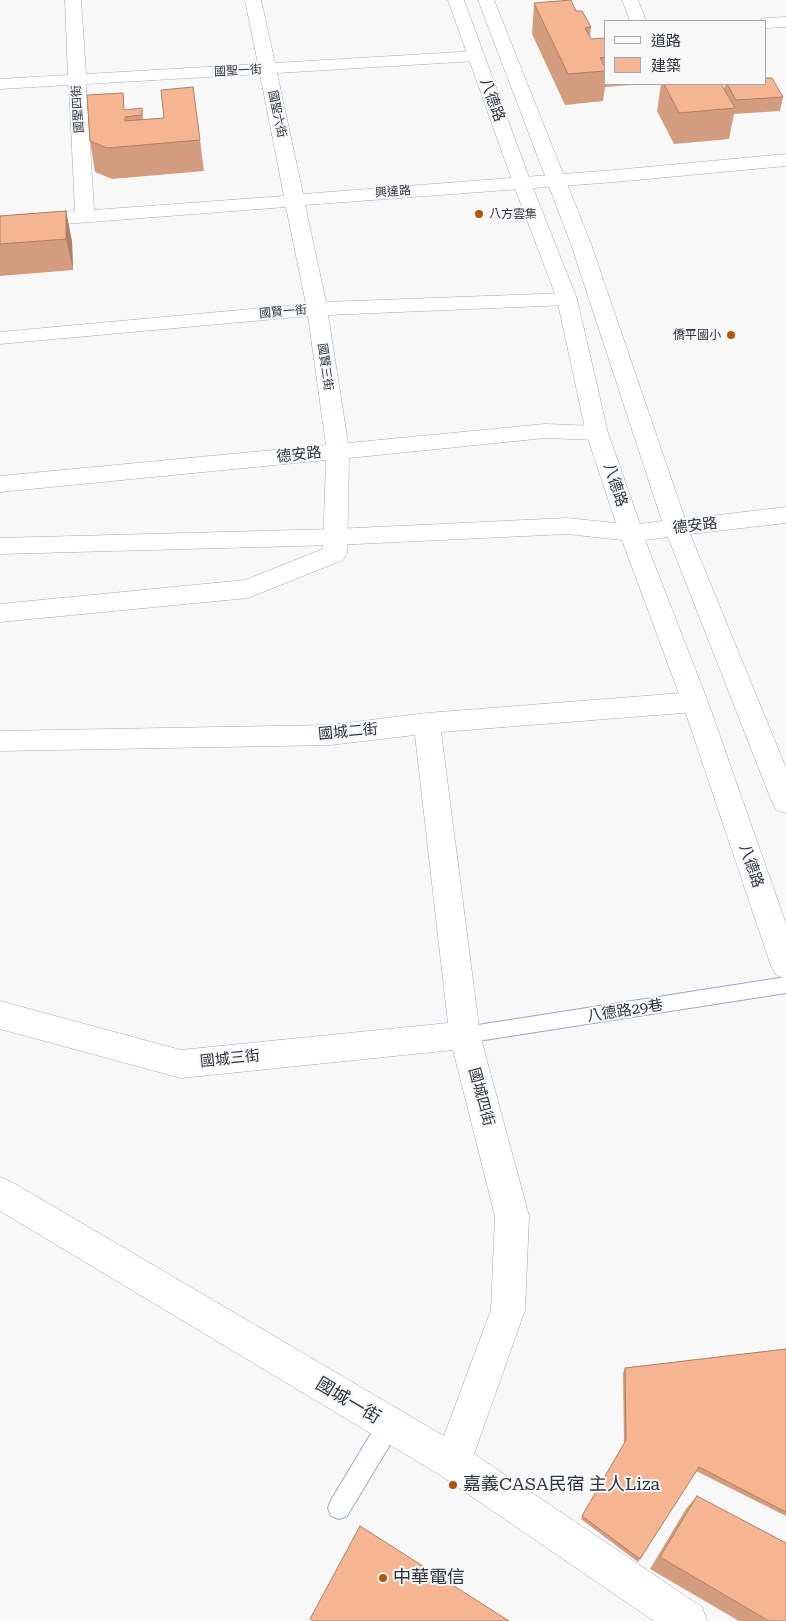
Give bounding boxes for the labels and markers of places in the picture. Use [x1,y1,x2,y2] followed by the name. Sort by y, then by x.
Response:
[489,207,537,221] place label: 八方雲集
[473,208,485,220] marker: 八方雲集
[673,328,721,342] place label: 僑平國小
[725,329,737,341] marker: 僑平國小
[463,1474,660,1496] place label: 嘉義CASA民宿 主人Liza
[447,1479,459,1491] marker: 嘉義CASA民宿 主人Liza
[393,1567,465,1589] place label: 中華電信
[377,1572,389,1584] marker: 中華電信

